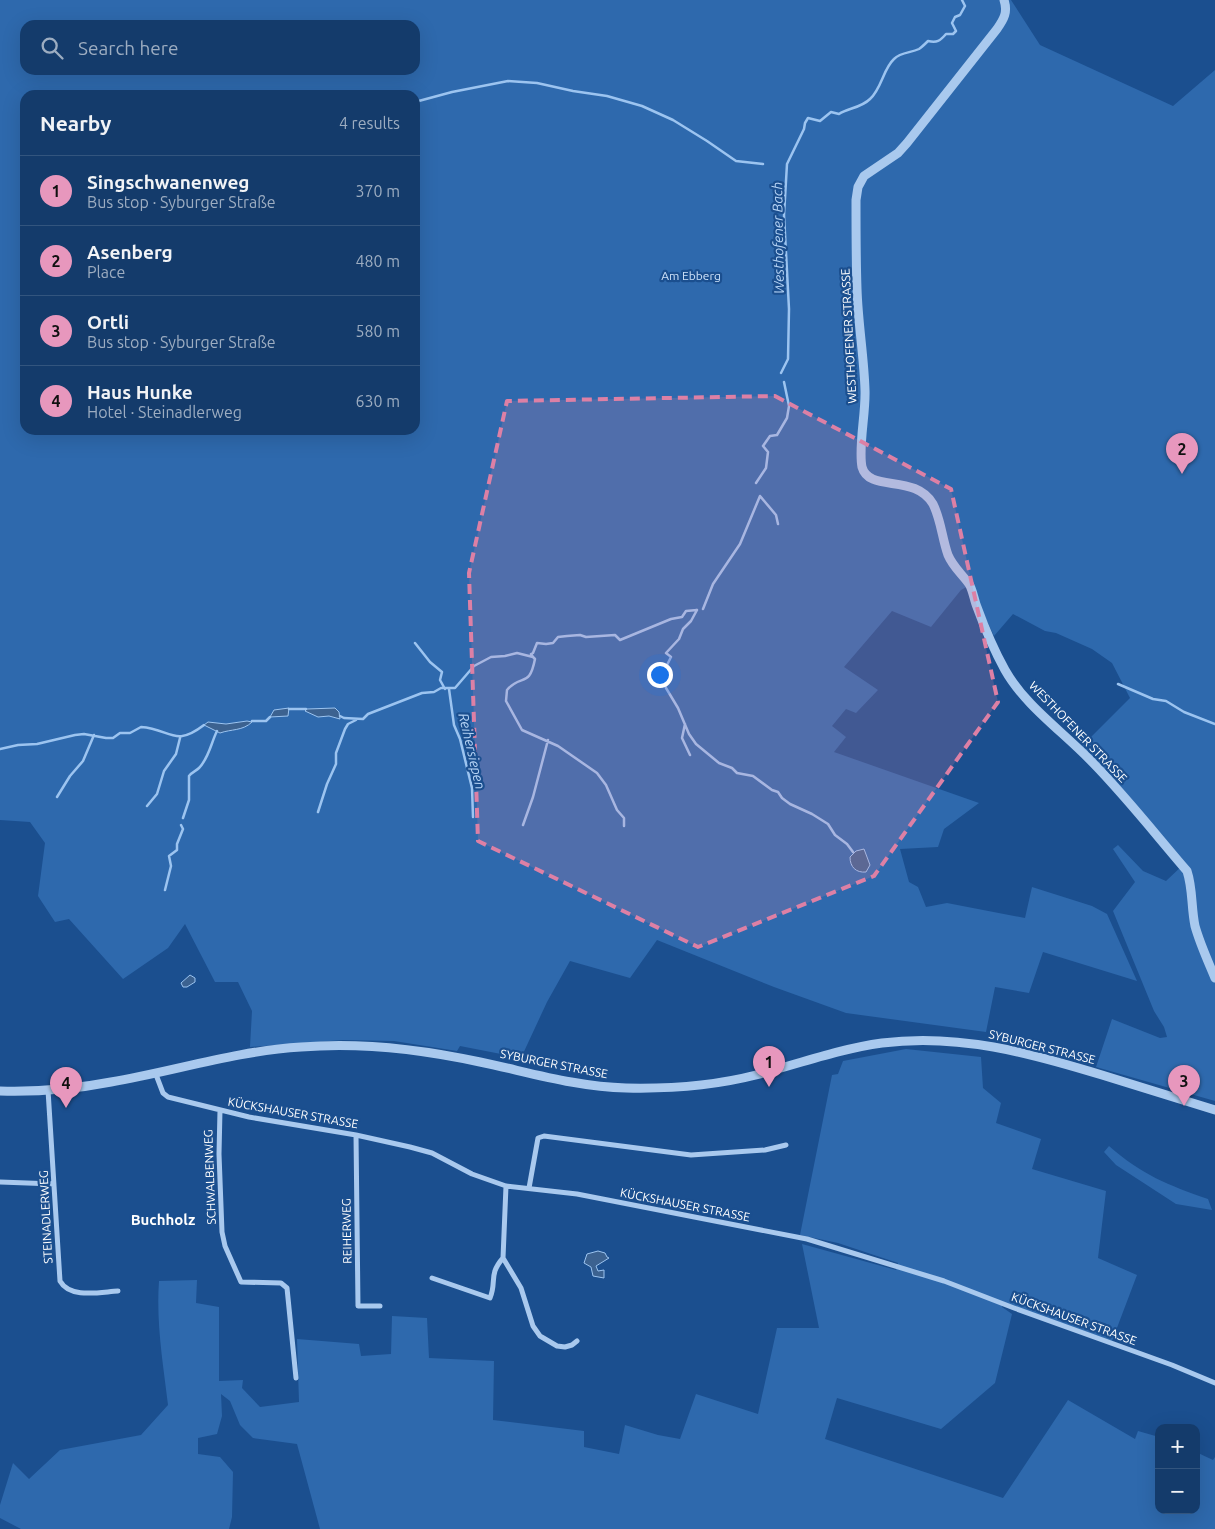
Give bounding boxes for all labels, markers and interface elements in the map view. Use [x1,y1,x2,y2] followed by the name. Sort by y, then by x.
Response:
[20,20,420,75] search box
[38,34,66,62] icon: search
[78,37,178,59] text: Search here
[40,111,111,135] text: Nearby
[339,114,400,132] text: 4 results
[87,171,250,193] text: Singschwanenweg
[51,182,61,200] text: 1
[355,182,400,200] text: 370 m
[769,182,787,294] water label: Westhofener Bach
[87,193,276,211] text: Bus stop · Syburger Straße
[87,241,173,263] text: Asenberg
[51,252,61,270] text: 2
[355,252,400,270] text: 480 m
[87,263,125,281] text: Place
[838,268,859,404] street label: WESTHOFENER STRASSE
[661,269,721,282] park label: Am Ebberg
[87,311,129,333] text: Ortli
[51,322,61,340] text: 3
[355,322,400,340] text: 580 m
[87,333,276,351] text: Bus stop · Syburger Straße
[87,381,193,403] text: Haus Hunke
[51,392,61,410] text: 4
[355,392,400,410] text: 630 m
[87,403,242,421] text: Hotel · Steinadlerweg
[1166,433,1198,474] pin: 2
[647,662,673,688] your location
[1027,679,1130,785] street label: WESTHOFENER STRASSE
[455,711,489,791] water label: Reihersiepen
[987,1027,1097,1066] street label: SYBURGER STRASSE
[753,1046,785,1087] pin: 1
[499,1047,609,1080] street label: SYBURGER STRASSE
[1168,1065,1200,1106] pin: 3
[50,1067,82,1108] pin: 4
[227,1095,360,1130] street label: KÜCKSHAUSER STRASSE
[201,1129,218,1225] street label: SCHWALBENWEG
[37,1170,54,1264] street label: STEINADLERWEG
[619,1186,751,1224] street label: KÜCKSHAUSER STRASSE
[339,1198,354,1264] street label: REIHERWEG
[131,1211,195,1228] district label: Buchholz
[1010,1290,1139,1347] street label: KÜCKSHAUSER STRASSE
[1155,1424,1200,1514] map controls
[1155,1424,1200,1469] button: +
[1155,1469,1200,1514] button: −

